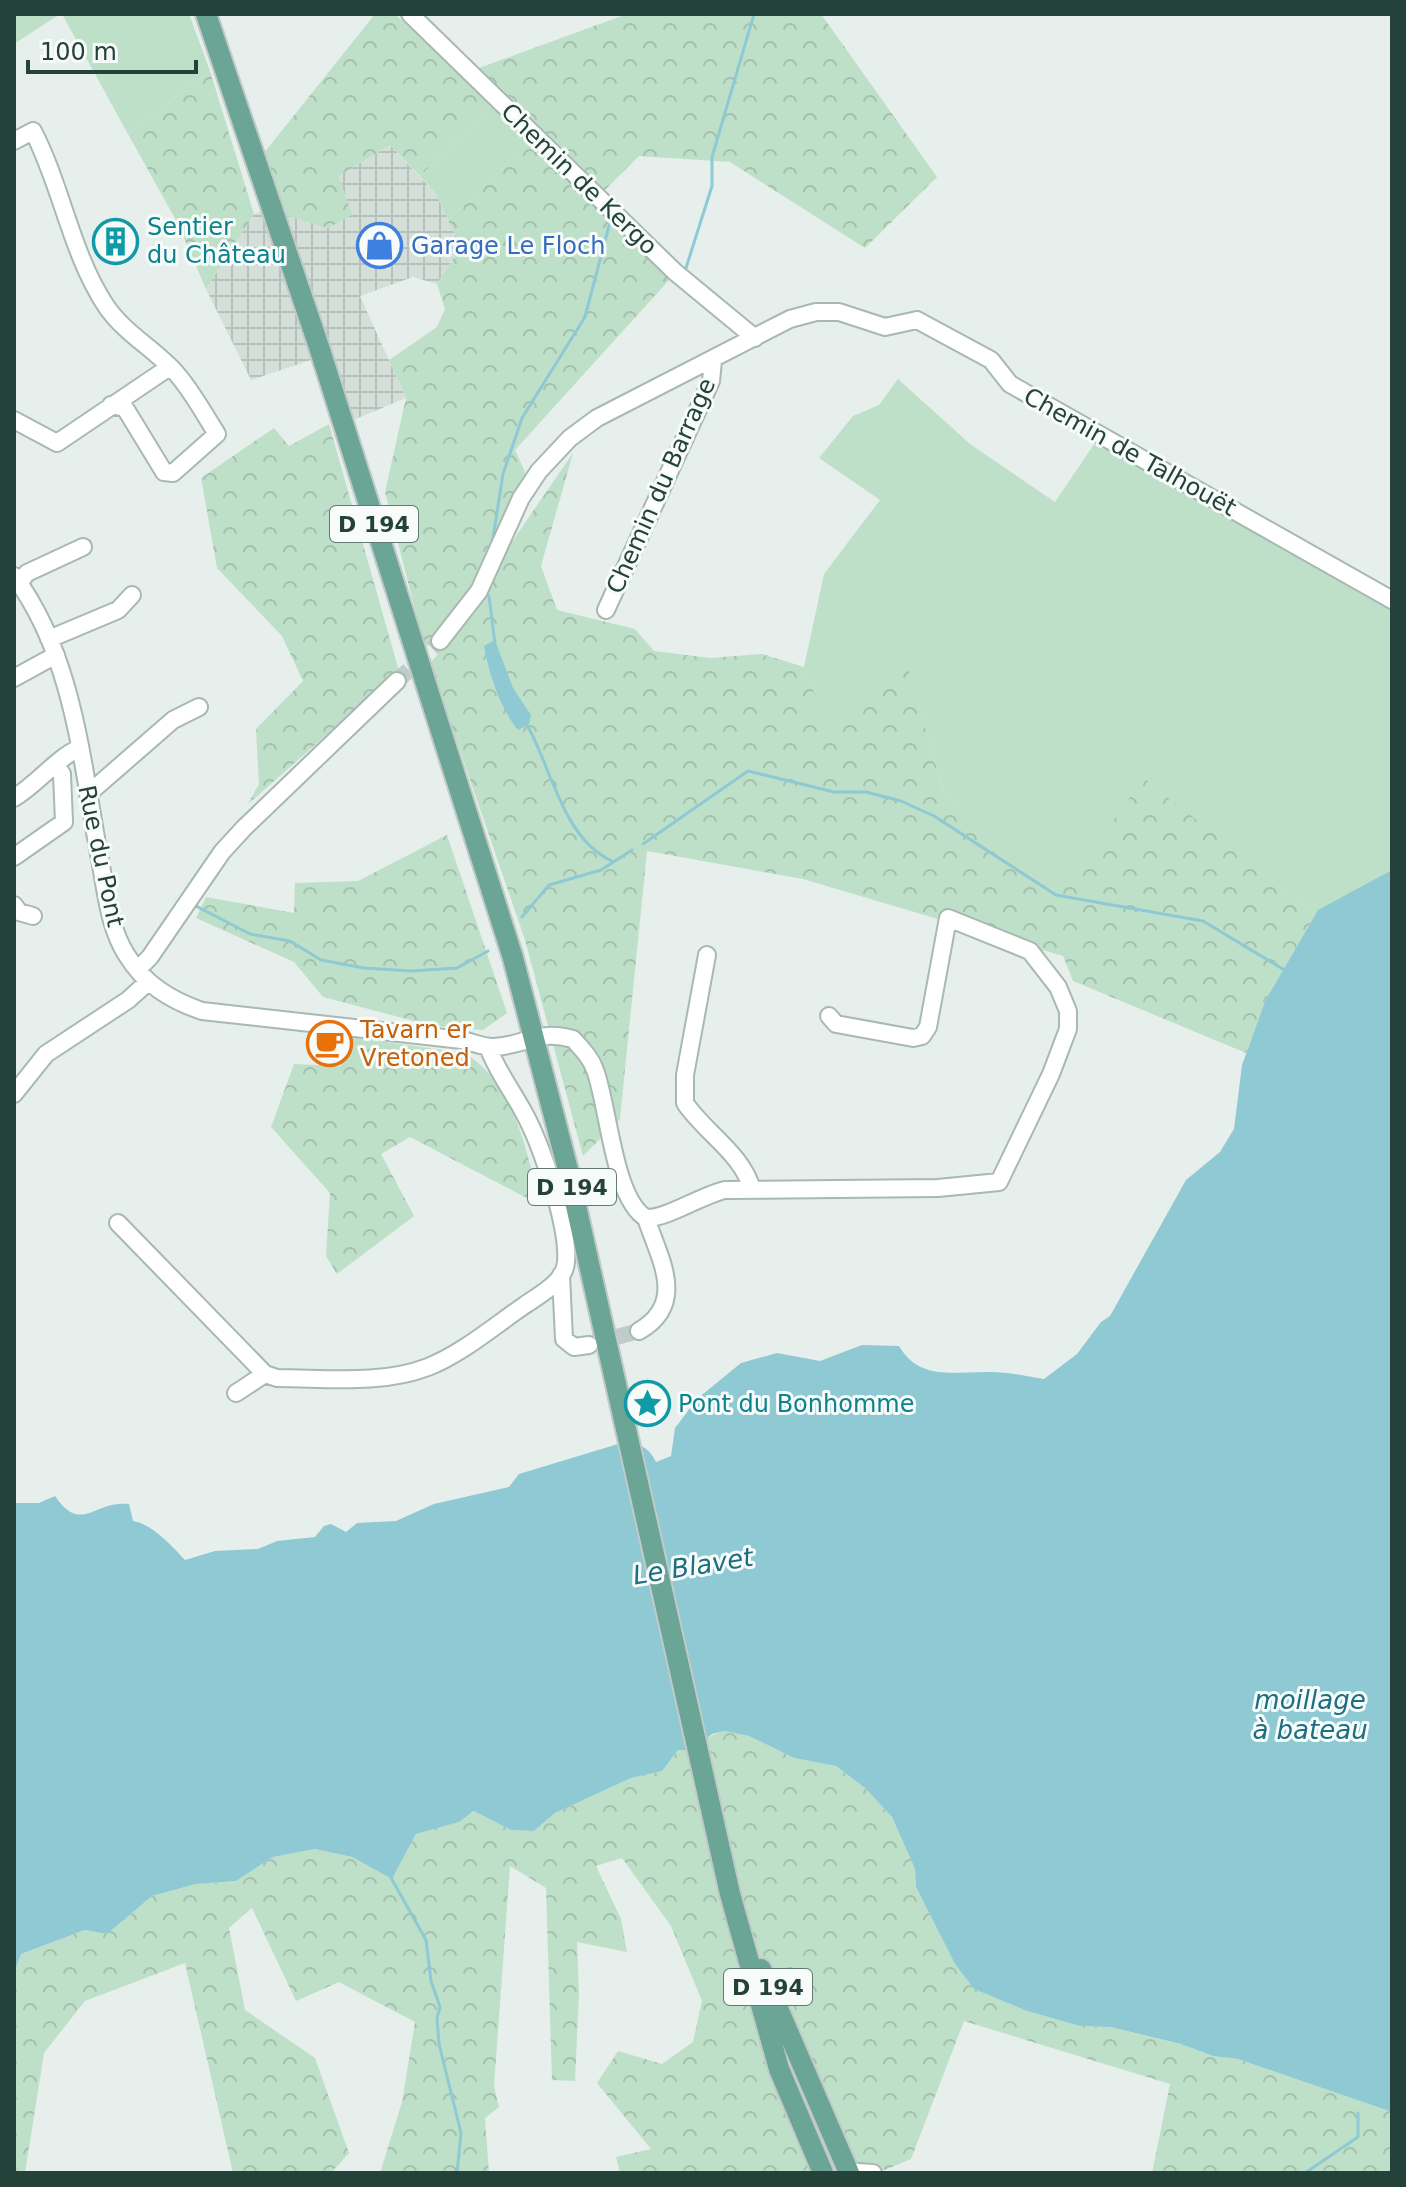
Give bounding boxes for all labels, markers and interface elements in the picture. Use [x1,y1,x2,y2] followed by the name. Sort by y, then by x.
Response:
[28,24,196,74] scale bar
[40,38,117,66] text: 100 m
[495,97,663,261] street label: Chemin de Kergo
[147,213,286,269] place label: Sentier du Château
[92,217,140,265] building icon: Sentier du Château
[356,222,404,270] shop icon: Garage Le Floch
[411,232,605,260] place label: Garage Le Floch
[601,374,721,598] street label: Chemin du Barrage
[1019,382,1241,522] street label: Chemin de Talhouët
[330,506,418,542] road number: D 194
[72,783,130,929] street label: Rue du Pont
[359,1016,471,1072] place label: Tavarn er Vretoned
[305,1020,353,1068] cafe icon: Tavarn er Vretoned
[528,1169,616,1205] road number: D 194
[623,1380,671,1428] place icon: Pont du Bonhomme
[678,1390,914,1418] place label: Pont du Bonhomme
[631,1542,756,1590] water label: Le Blavet
[1252,1685,1368,1745] water label: moillage à bateau
[724,1969,812,2005] road number: D 194

